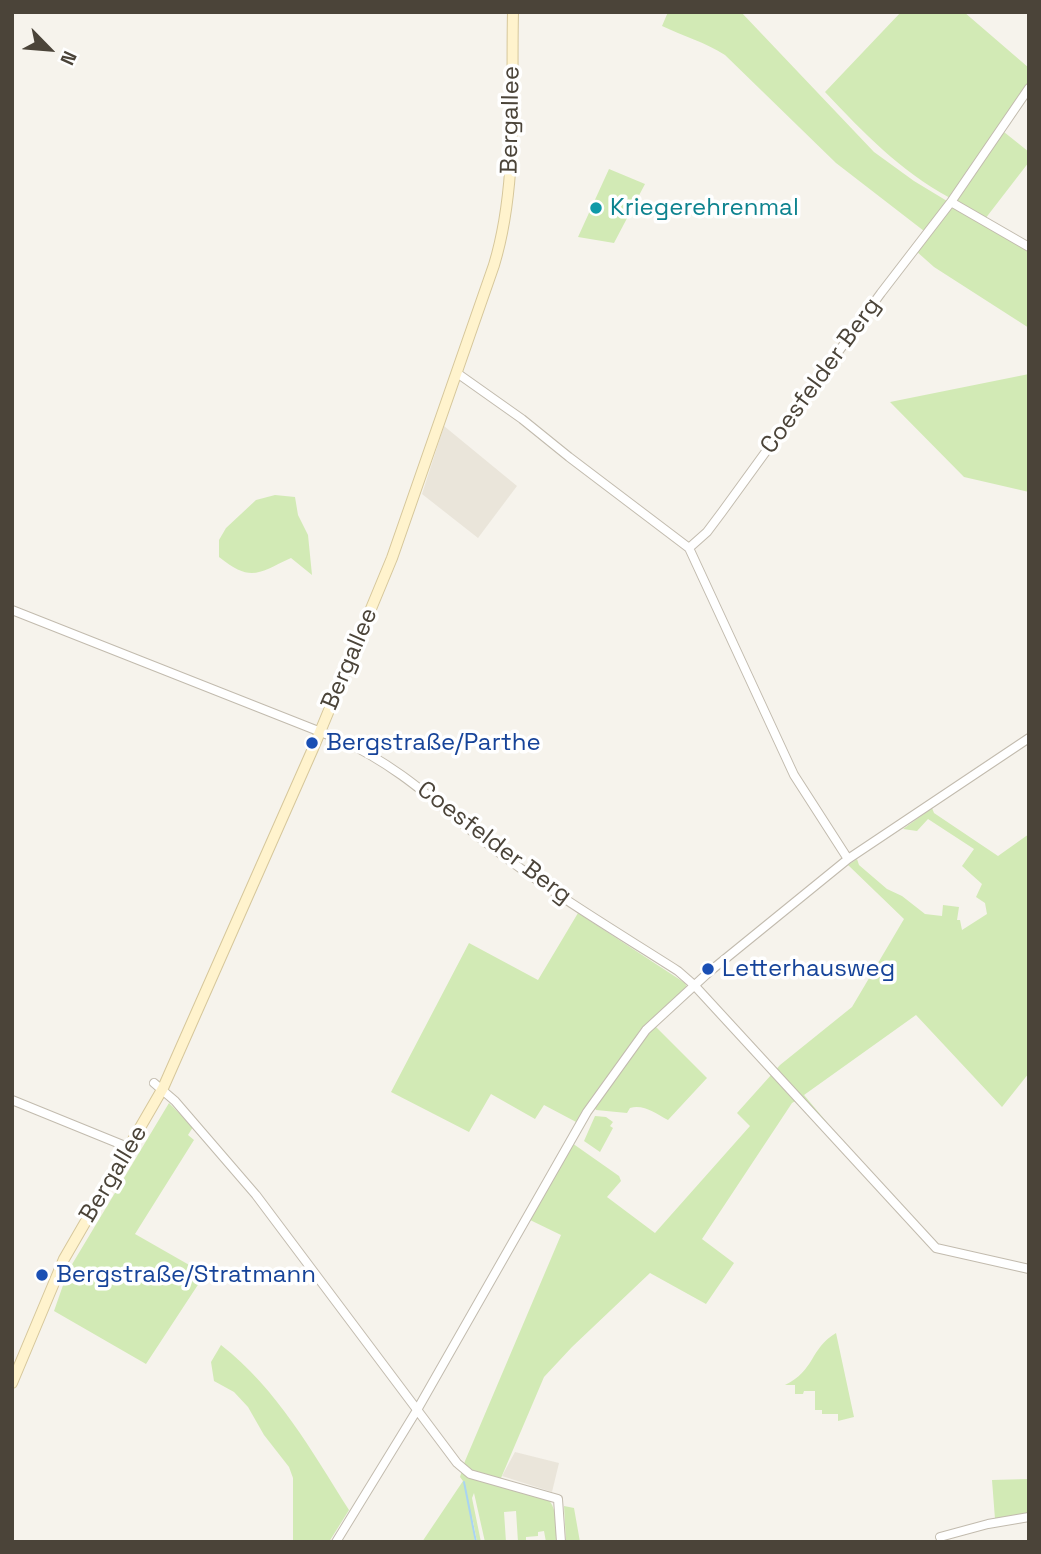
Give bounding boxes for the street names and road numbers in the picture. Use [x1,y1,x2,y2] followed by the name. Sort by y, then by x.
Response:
[496,66,526,174] street label: Bergallee
[755,292,887,460] street label: Coesfelder Berg
[316,604,384,714] street label: Bergallee
[411,776,577,910] street label: Coesfelder Berg
[74,1120,154,1228] street label: Bergallee

